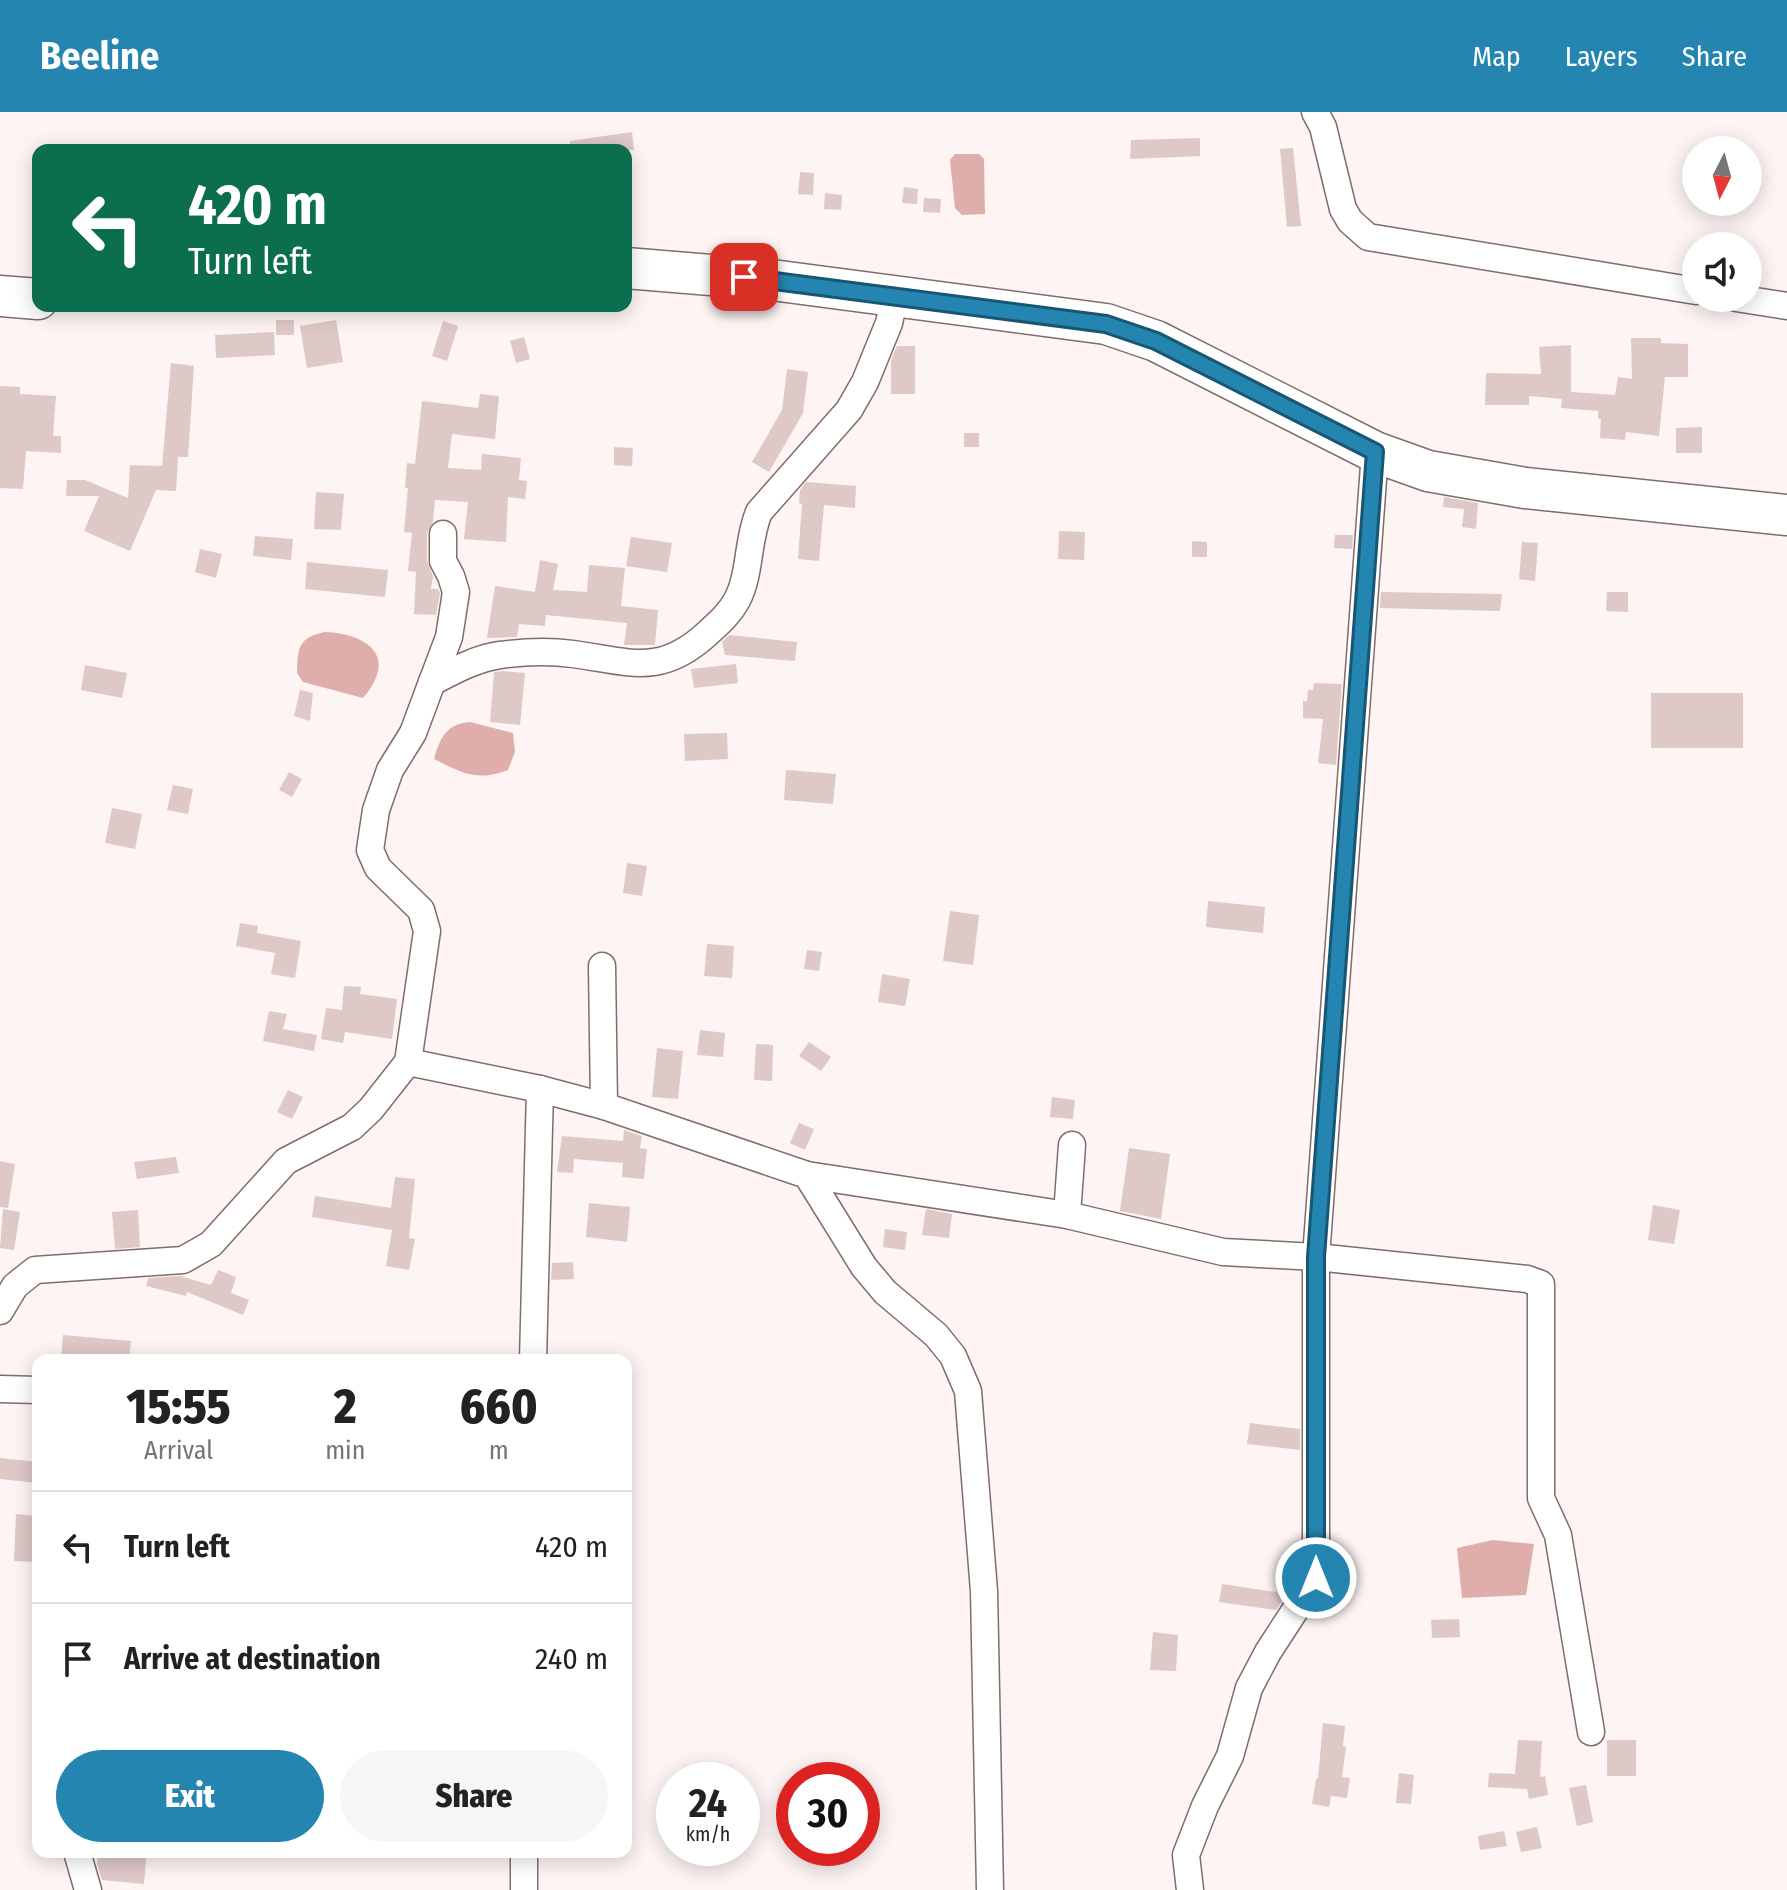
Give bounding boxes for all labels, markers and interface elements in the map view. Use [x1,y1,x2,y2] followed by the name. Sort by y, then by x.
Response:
[40,33,159,79] text: Beeline
[1472,40,1521,73] text: Map
[1565,40,1638,73] text: Layers
[1682,40,1747,73] text: Share
[1682,136,1762,216] north arrow
[1682,136,1762,312] map controls
[188,172,327,239] text: 420 m
[56,176,160,280] icon: left
[1682,232,1762,312] button: sound
[188,240,312,284] text: Turn left
[710,243,778,311] pin
[722,255,766,299] icon: arrive
[126,1378,231,1436] text: 15:55
[334,1378,357,1436] text: 2
[460,1378,538,1436] text: 660
[144,1435,213,1466] text: Arrival
[325,1435,365,1466] text: min
[489,1435,509,1466] text: m
[56,1525,100,1569] icon: left
[124,1529,230,1565] text: Turn left
[535,1529,608,1565] text: 420 m
[1274,1536,1358,1620] position arrow
[56,1637,100,1681] icon: arrive
[124,1641,381,1677] text: Arrive at destination
[535,1641,608,1677] text: 240 m
[56,1750,324,1842] button: Exit
[340,1750,608,1842] button: Share
[776,1762,880,1866] speed limit sign: 30
[689,1780,727,1828] text: 24
[686,1822,730,1846] text: km/h

